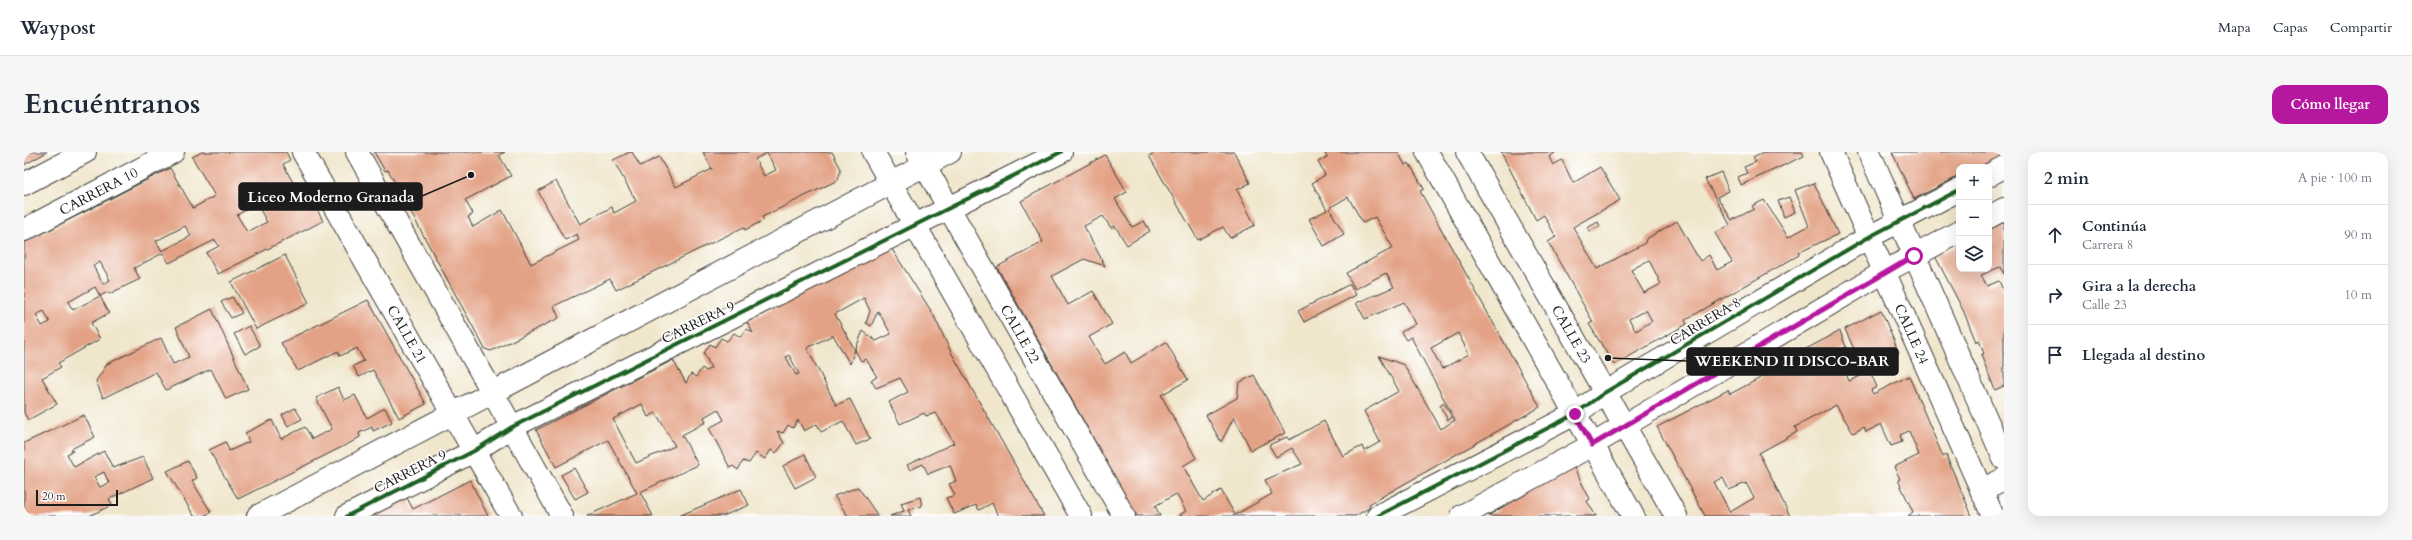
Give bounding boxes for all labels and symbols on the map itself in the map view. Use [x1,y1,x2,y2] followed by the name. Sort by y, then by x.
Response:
[56,163,141,220] street label: CARRERA 10
[239,183,422,210] callout: Liceo Moderno Granada
[247,187,415,207] text: Liceo Moderno Granada
[1905,247,1923,265] route start
[1666,293,1744,350] street label: CARRERA 8
[658,297,738,348] street label: CARRERA 9
[996,301,1044,367] street label: CALLE 22
[1890,301,1933,367] street label: CALLE 24
[383,302,431,367] street label: CALLE 21
[1547,302,1595,367] street label: CALLE 23
[1687,348,1898,375] callout: WEEKEND II DISCO-BAR
[1694,351,1889,371] text: WEEKEND II DISCO-BAR
[1566,405,1584,423] route end
[371,445,450,498] street label: CARRERA 9
[36,488,118,507] scale bar

